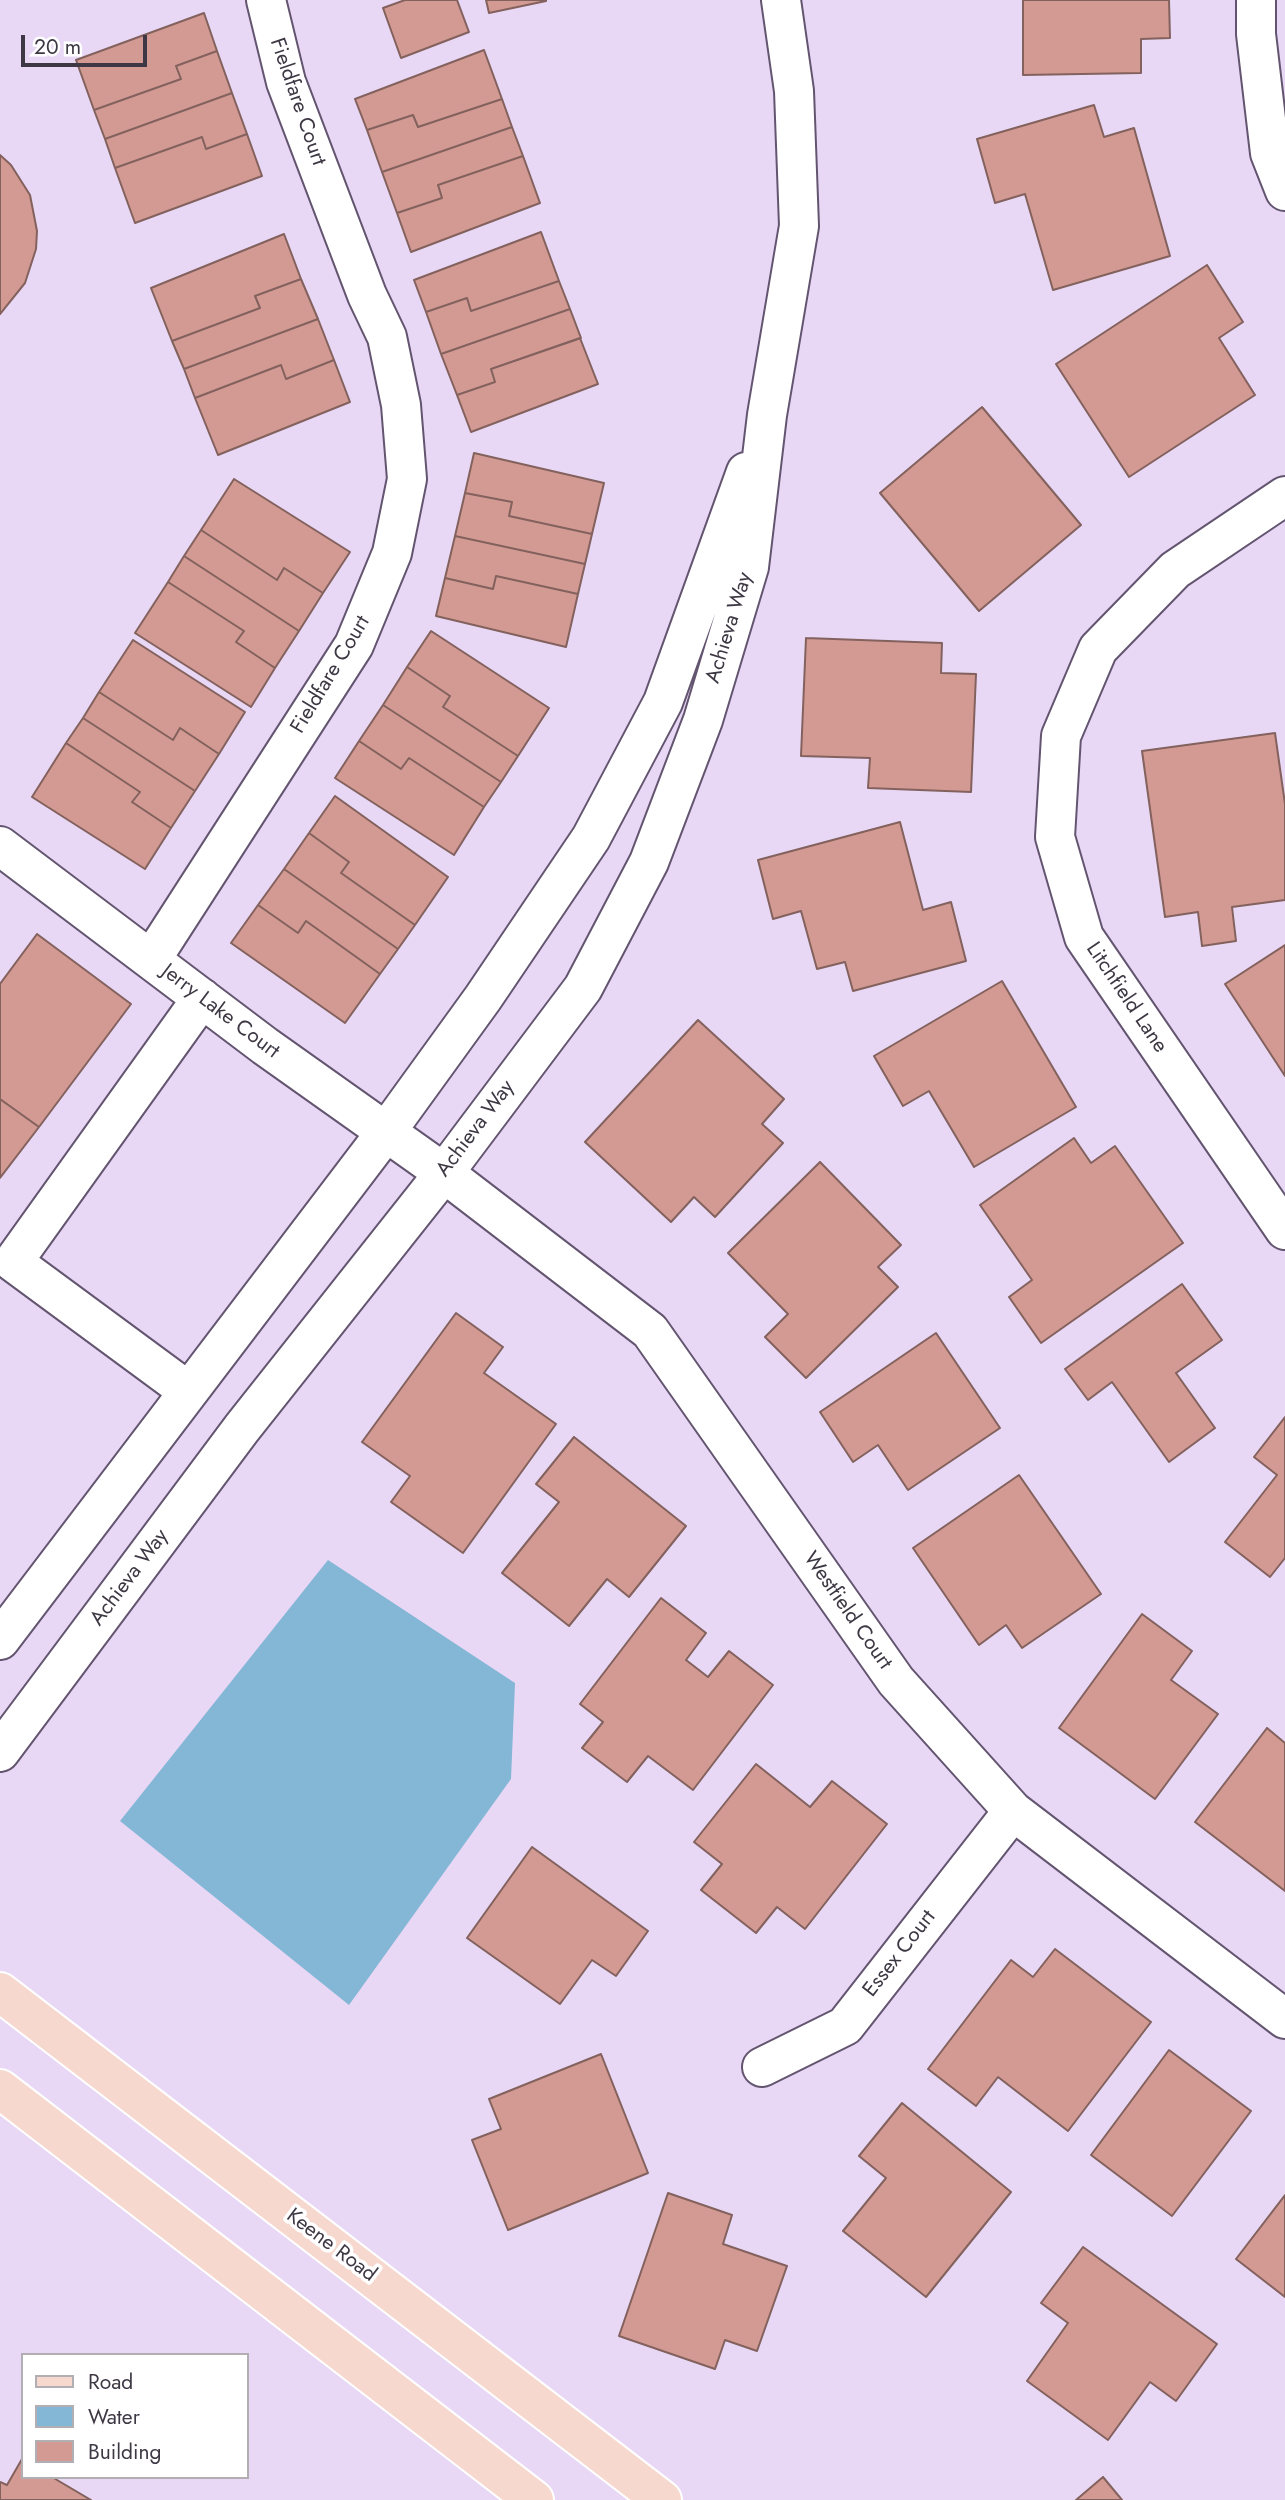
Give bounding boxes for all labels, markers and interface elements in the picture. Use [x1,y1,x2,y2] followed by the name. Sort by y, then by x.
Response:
[24,21,150,65] scale bar
[34,32,81,62] text: 20 m
[263,35,331,169] street label: Fieldfare Court
[701,570,759,686] street label: Achieva Way
[286,612,376,738] street label: Fieldfare Court
[1080,938,1172,1058] street label: Litchfield Lane
[156,959,284,1065] street label: Jerry Lake Court
[431,1076,521,1182] street label: Achieva Way
[85,1525,175,1631] street label: Achieva Way
[797,1547,897,1675] street label: Westfield Court
[858,1906,942,2002] street label: Essex Court
[281,2204,381,2288] street label: Keene Road
[21,2353,248,2479] legend
[88,2367,133,2397] text: Road
[88,2402,140,2432] text: Water
[88,2437,161,2467] text: Building

